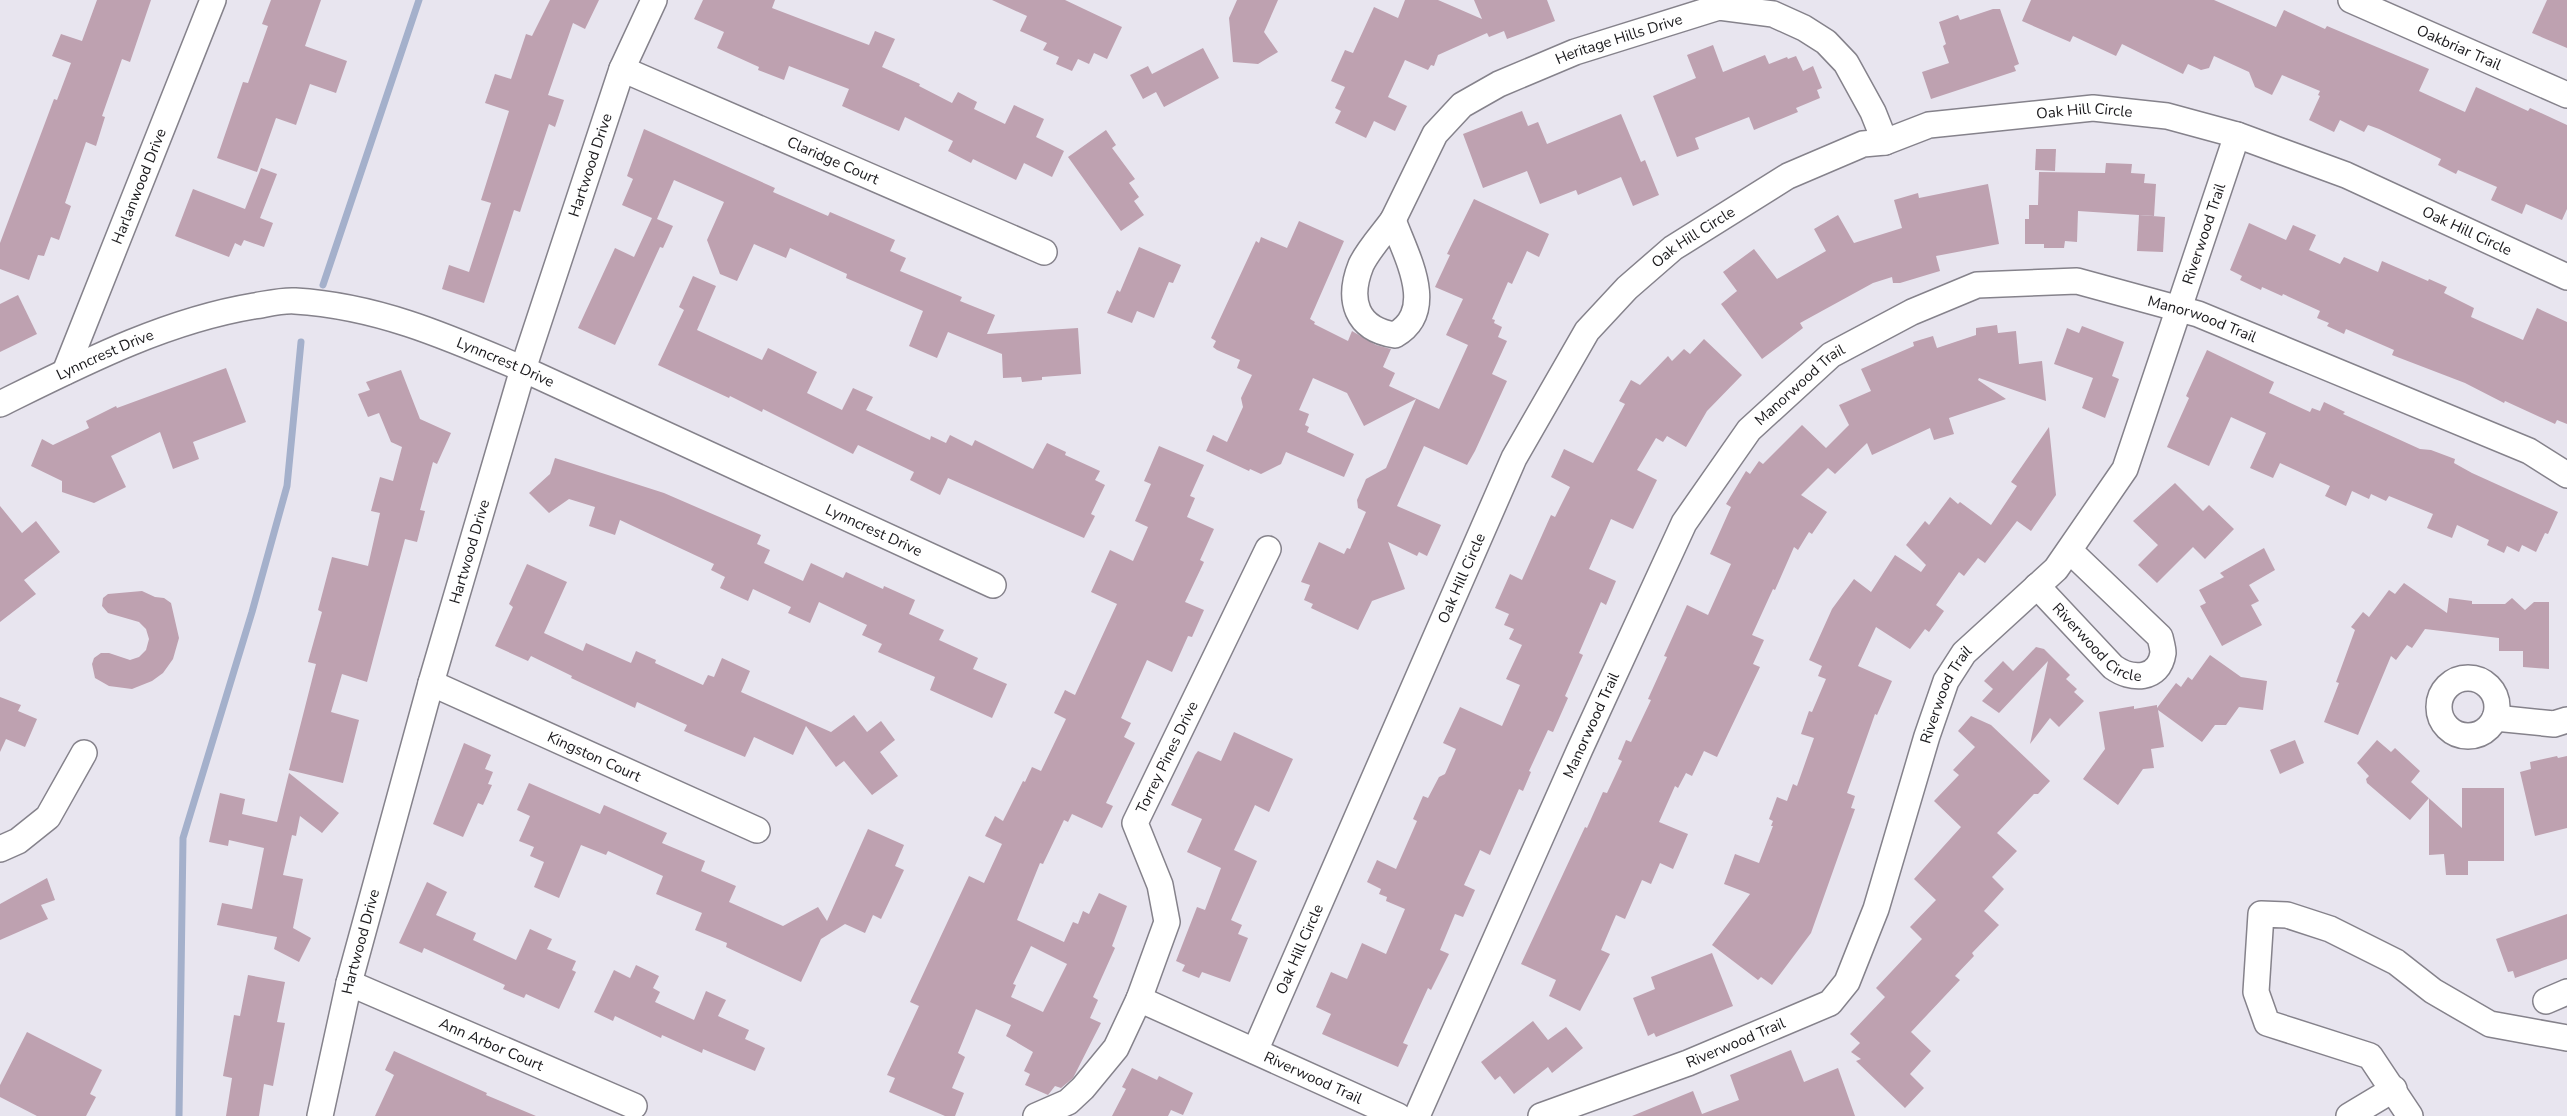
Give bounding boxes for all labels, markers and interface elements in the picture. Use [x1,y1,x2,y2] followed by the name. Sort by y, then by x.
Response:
[1552,9,1685,69] street label: Heritage Hills Drive
[2413,20,2505,75] street label: Oakbriar Trail
[2035,98,2134,124] street label: Oak Hill Circle
[564,111,617,220] street label: Hartwood Drive
[107,125,171,247] street label: Harlanwood Drive
[784,132,883,189] street label: Claridge Court
[2178,180,2230,287] street label: Riverwood Trail
[1647,202,1739,272] street label: Oak Hill Circle
[2419,202,2515,260] street label: Oak Hill Circle
[2145,291,2260,347] street label: Manorwood Trail
[53,325,156,385] street label: Lynncrest Drive
[454,332,557,392] street label: Lynncrest Drive
[1750,339,1849,430] street label: Manorwood Trail
[445,497,494,606] street label: Hartwood Drive
[822,499,925,561] street label: Lynncrest Drive
[1433,530,1490,626] street label: Oak Hill Circle
[2048,598,2142,686] street label: Riverwood Circle
[1915,640,1976,746] street label: Riverwood Trail
[1558,668,1624,781] street label: Manorwood Trail
[1131,698,1203,817] street label: Torrey Pines Drive
[544,727,645,787] street label: Kingston Court
[337,887,384,996] street label: Hartwood Drive
[1271,901,1328,998] street label: Oak Hill Circle
[436,1013,547,1076] street label: Ann Arbor Court
[1683,1013,1789,1073] street label: Riverwood Trail
[1261,1047,1366,1109] street label: Riverwood Trail

